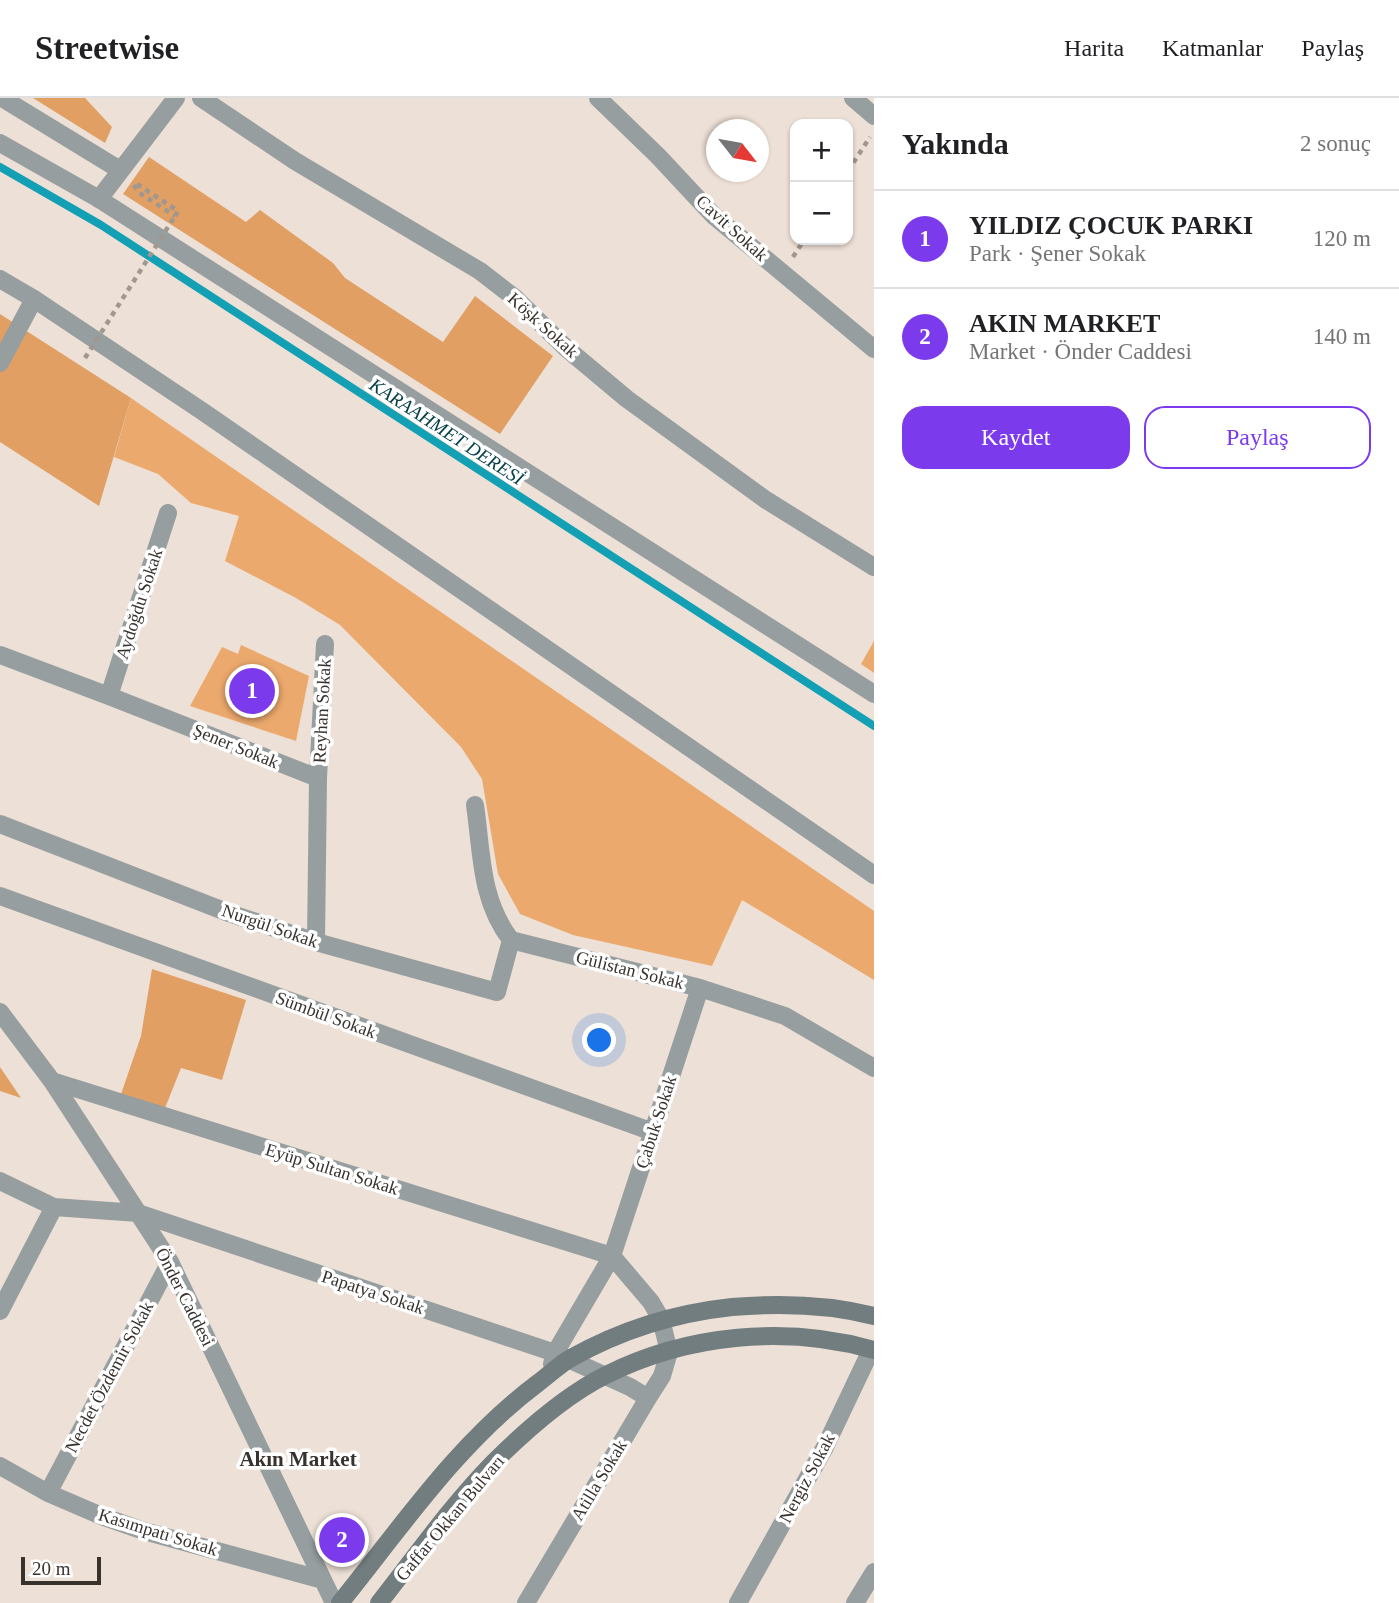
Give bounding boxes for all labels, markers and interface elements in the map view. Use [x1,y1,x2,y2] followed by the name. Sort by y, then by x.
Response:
[35,30,179,66] text: Streetwise
[1064,35,1124,61] text: Harita
[1162,35,1263,61] text: Katmanlar
[1301,35,1364,61] text: Paylaş
[706,119,769,182] north arrow
[790,119,853,245] map controls
[790,119,853,182] button: +
[902,127,1009,160] text: Yakında
[1300,131,1371,156] text: 2 sonuç
[790,182,853,245] button: −
[692,191,772,265] street label: Cavit Sokak
[969,211,1253,240] text: YILDIZ ÇOCUK PARKI
[919,226,931,251] text: 1
[1313,226,1371,251] text: 120 m
[969,241,1146,266] text: Park · Şener Sokak
[504,288,582,362] street label: Köşk Sokak
[969,309,1160,338] text: AKIN MARKET
[919,324,931,349] text: 2
[1313,324,1371,349] text: 140 m
[969,339,1192,364] text: Market · Önder Caddesi
[365,373,529,490] water label: KARAAHMET DERESİ
[902,406,1130,469] button: Kaydet
[1144,406,1371,469] button: Paylaş
[112,546,166,662] street label: Aydoğdu Sokak
[309,658,335,764] street label: Reyhan Sokak
[229,665,275,717] pin: 1
[190,720,282,772] street label: Şener Sokak
[219,900,321,952] street label: Nurgül Sokak
[574,947,686,993] street label: Gülistan Sokak
[273,988,379,1042] street label: Sümbül Sokak
[582,1023,616,1057] your location
[632,1073,680,1171] street label: Çabuk Sokak
[263,1139,401,1199] street label: Eyüp Sultan Sokak
[152,1245,218,1349] street label: Önder Caddesi
[319,1266,427,1318] street label: Papatya Sokak
[61,1298,157,1456] street label: Necdet Özdemir Sokak
[775,1430,839,1526] street label: Nergiz Sokak
[567,1436,631,1524] street label: Atilla Sokak
[239,1447,357,1471] district label: Akın Market
[392,1451,508,1585] street label: Gaffar Okkan Bulvarı
[96,1504,220,1560] street label: Kasımpatı Sokak
[319,1514,365,1566] pin: 2
[21,1554,102,1586] scale bar
[32,1558,71,1579] text: 20 m

